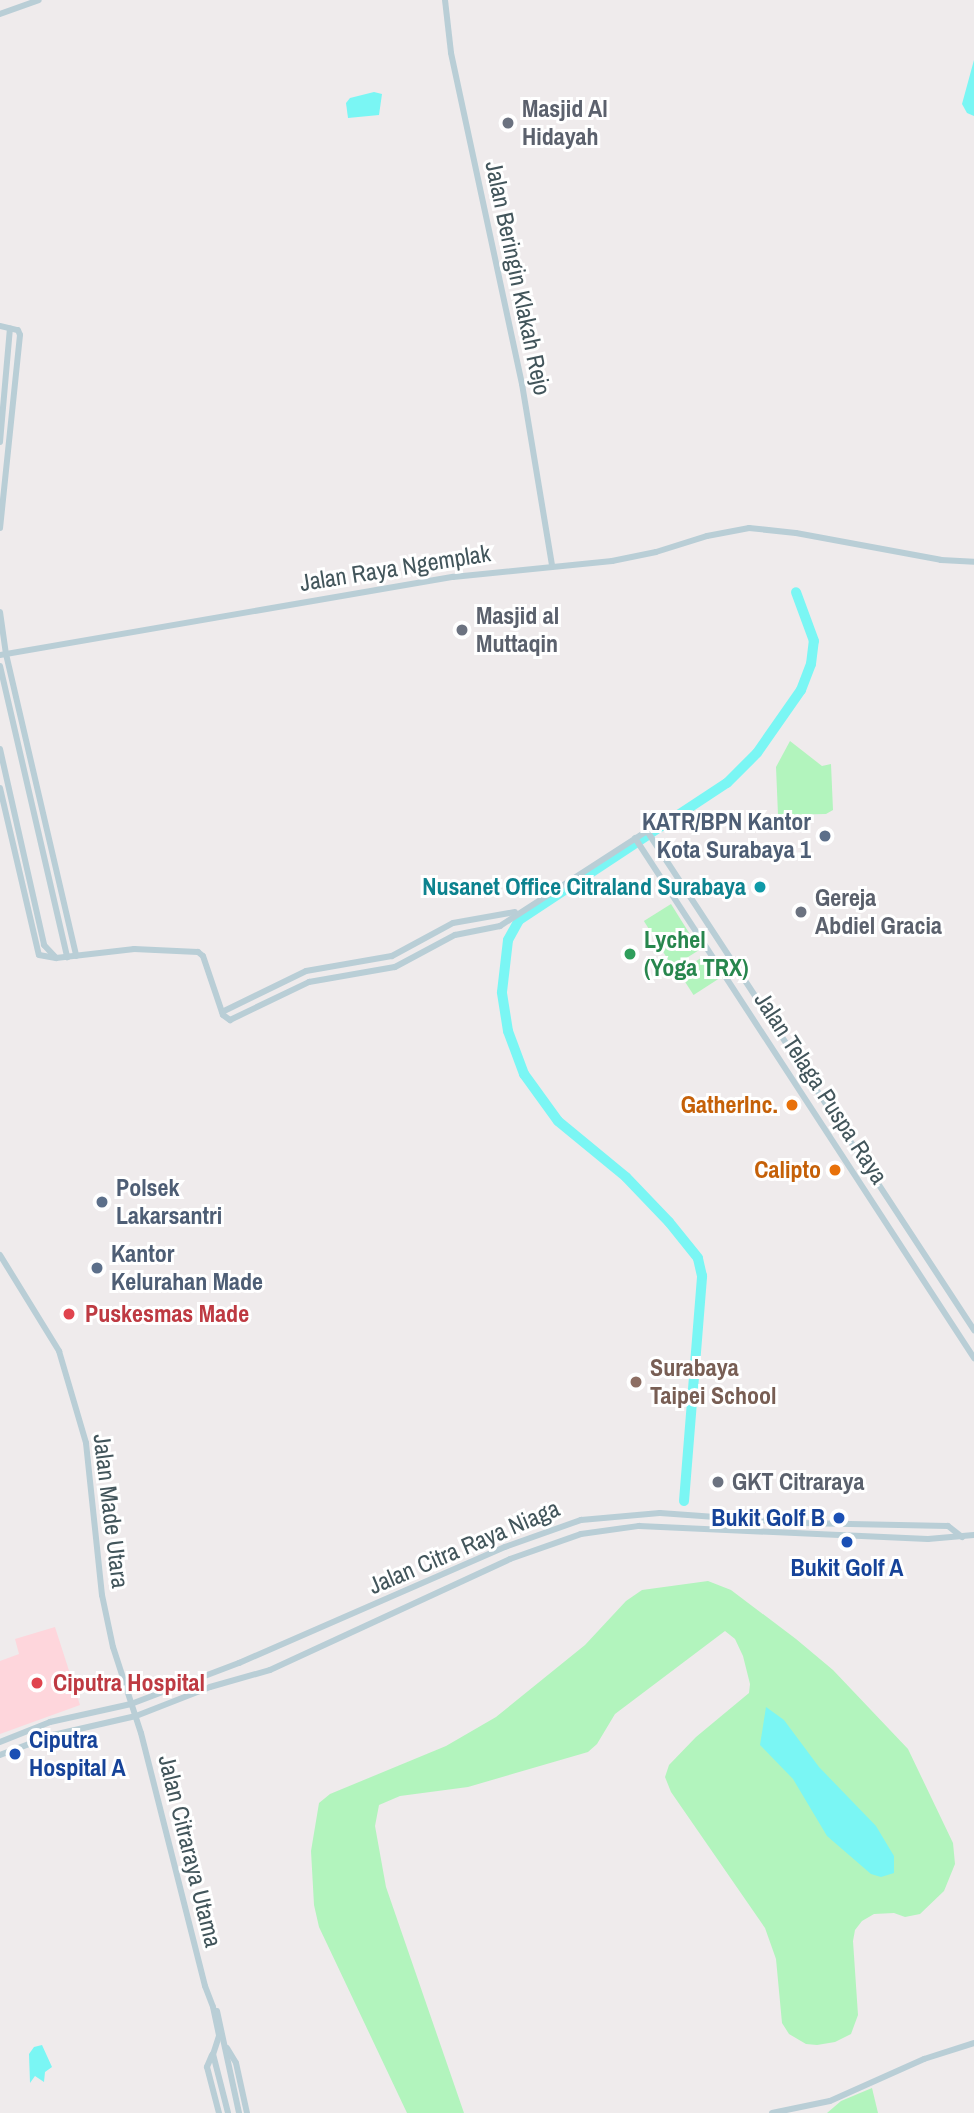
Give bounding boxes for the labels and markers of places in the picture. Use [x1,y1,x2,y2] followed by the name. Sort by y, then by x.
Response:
[522,95,608,151] place label: Masjid Al Hidayah
[500,115,516,131] marker: Masjid Al Hidayah
[476,602,559,658] place label: Masjid al Muttaqin
[454,622,470,638] marker: Masjid al Muttaqin
[642,808,811,864] place label: KATR/BPN Kantor Kota Surabaya 1
[817,828,833,844] marker: KATR/BPN Kantor Kota Surabaya 1
[422,873,746,901] place label: Nusanet Office Citraland Surabaya
[752,879,768,895] marker: Nusanet Office Citraland Surabaya
[815,884,942,940] place label: Gereja Abdiel Gracia
[793,904,809,920] marker: Gereja Abdiel Gracia
[644,926,749,982] place label: Lychel (Yoga TRX)
[622,946,638,962] marker: Lychel (Yoga TRX)
[681,1091,778,1119] place label: GatherInc.
[784,1097,800,1113] marker: GatherInc.
[754,1156,821,1184] place label: Calipto
[827,1162,843,1178] marker: Calipto
[116,1174,222,1230] place label: Polsek Lakarsantri
[94,1194,110,1210] marker: Polsek Lakarsantri
[111,1240,263,1296] place label: Kantor Kelurahan Made
[89,1260,105,1276] marker: Kantor Kelurahan Made
[85,1300,249,1328] place label: Puskesmas Made
[59,1304,79,1324] marker: Puskesmas Made
[650,1354,777,1410] place label: Surabaya Taipei School
[628,1374,644,1390] marker: Surabaya Taipei School
[732,1468,864,1496] place label: GKT Citraraya
[710,1474,726,1490] marker: GKT Citraraya
[711,1504,825,1532] place label: Bukit Golf B
[831,1510,847,1526] marker: Bukit Golf B
[839,1534,855,1550] marker: Bukit Golf A
[790,1554,904,1582] place label: Bukit Golf A
[53,1669,205,1697] place label: Ciputra Hospital
[27,1673,47,1693] marker: Ciputra Hospital
[29,1726,126,1782] place label: Ciputra Hospital A
[7,1746,23,1762] marker: Ciputra Hospital A

